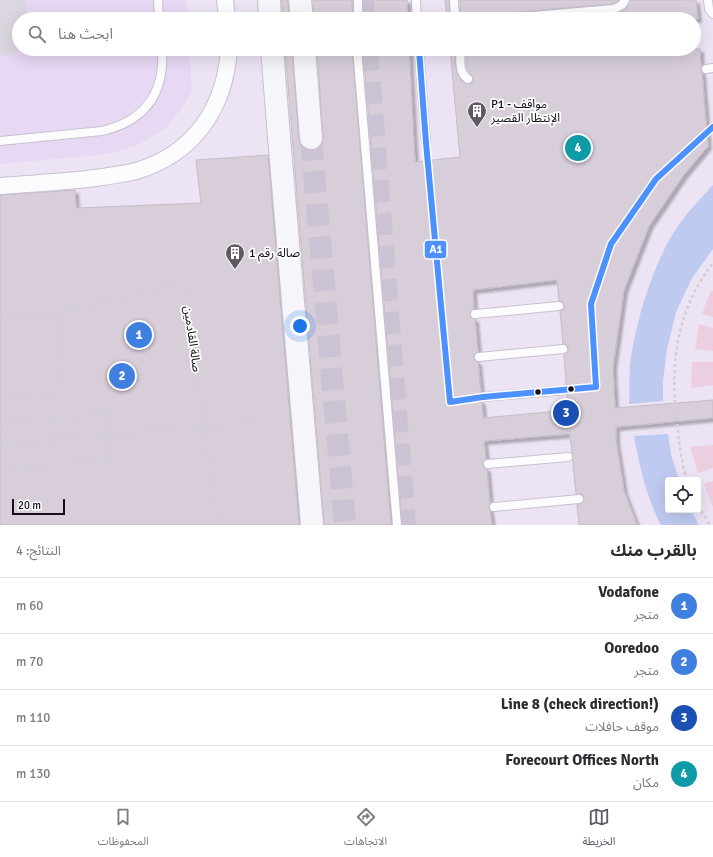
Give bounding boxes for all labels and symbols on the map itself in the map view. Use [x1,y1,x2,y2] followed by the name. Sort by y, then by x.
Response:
[490,97,560,126] place label: P1 - مواقف الإنتظار القصير
[466,100,488,128] building icon: P1 - مواقف الإنتظار القصير
[565,133,591,163] pin: 4
[424,240,447,259] line badge: A1
[224,242,246,270] building icon: صالة رقم 1
[430,243,443,256] text: A1
[249,246,300,262] place label: صالة رقم 1
[180,305,204,373] street label: صالة القادمين
[290,316,310,336] your location
[126,320,152,350] pin: 1
[109,361,135,391] pin: 2
[566,384,576,394] unlabelled marker
[533,387,543,397] unlabelled marker
[553,398,579,428] pin: 3
[12,497,65,516] scale bar

